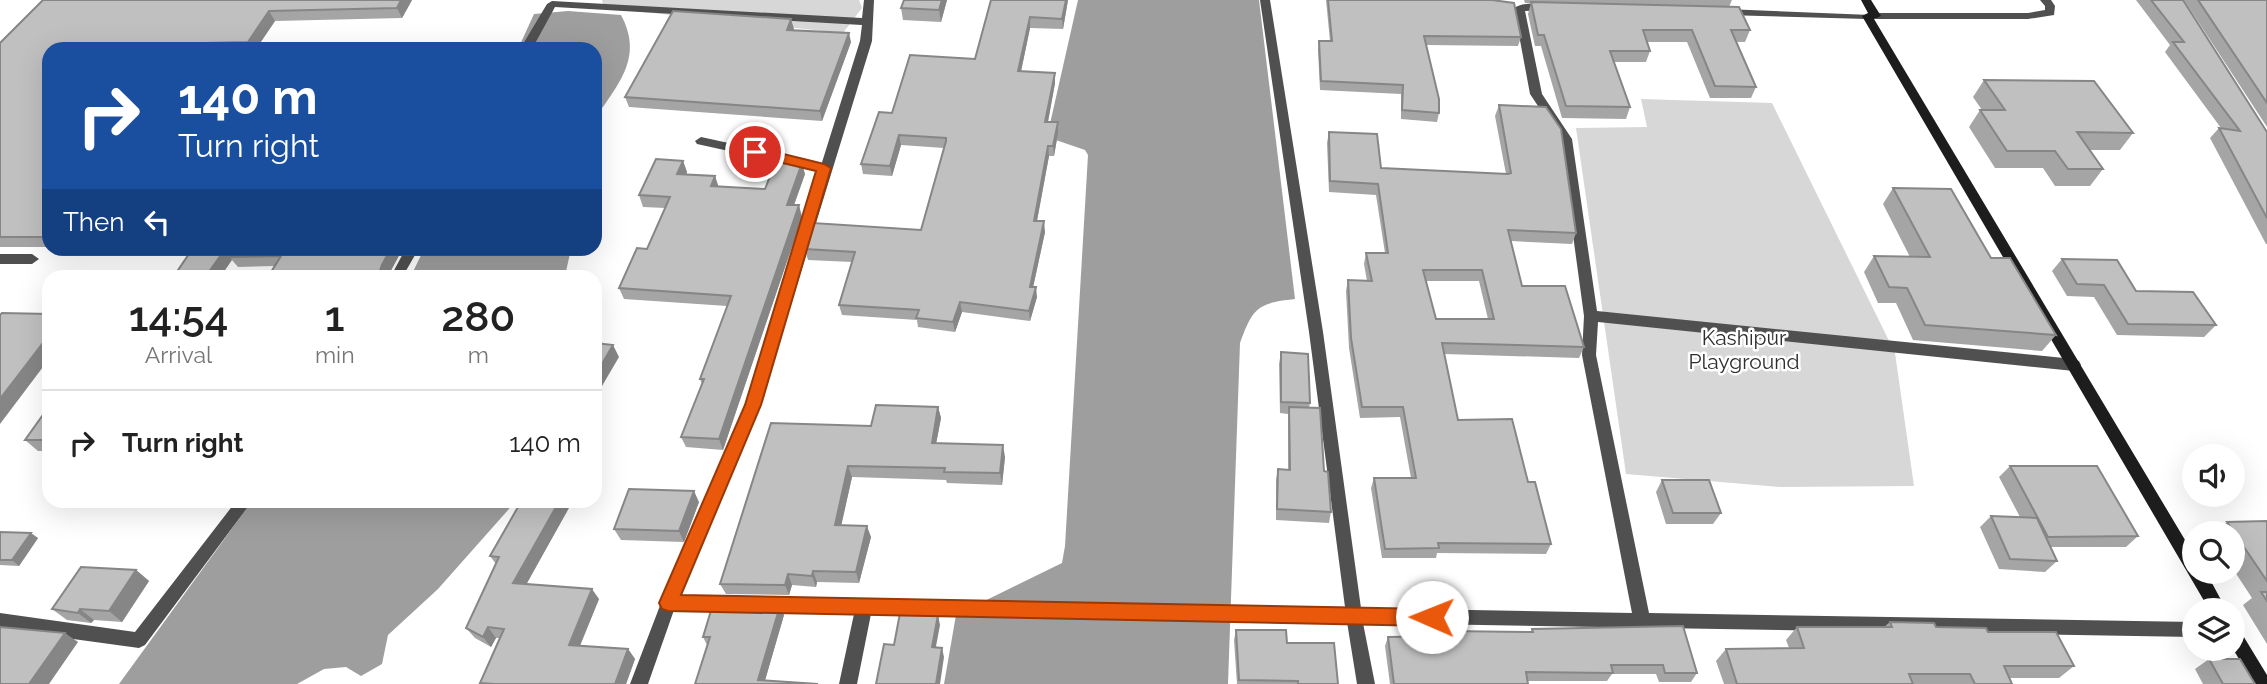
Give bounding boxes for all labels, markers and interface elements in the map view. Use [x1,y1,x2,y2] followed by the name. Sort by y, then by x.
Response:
[178,68,318,125] text: 140 m
[63,70,154,161] icon: right
[725,122,785,182] pin
[178,127,319,164] text: Turn right
[736,133,774,171] icon: arrive
[138,203,176,241] icon: left
[63,207,124,237] text: Then
[129,292,228,341] text: 14:54
[325,292,345,341] text: 1
[441,292,515,341] text: 280
[1688,325,1800,374] park label: Kashipur Playground
[145,341,212,368] text: Arrival
[315,341,355,368] text: min
[468,341,489,368] text: m
[63,424,101,462] icon: right
[122,428,243,458] text: Turn right
[509,428,581,458] text: 140 m
[2182,444,2245,661] map controls
[2182,444,2245,507] button: sound
[2182,521,2245,584] button: search
[1395,580,1469,654] position arrow
[2182,598,2245,661] button: layers

